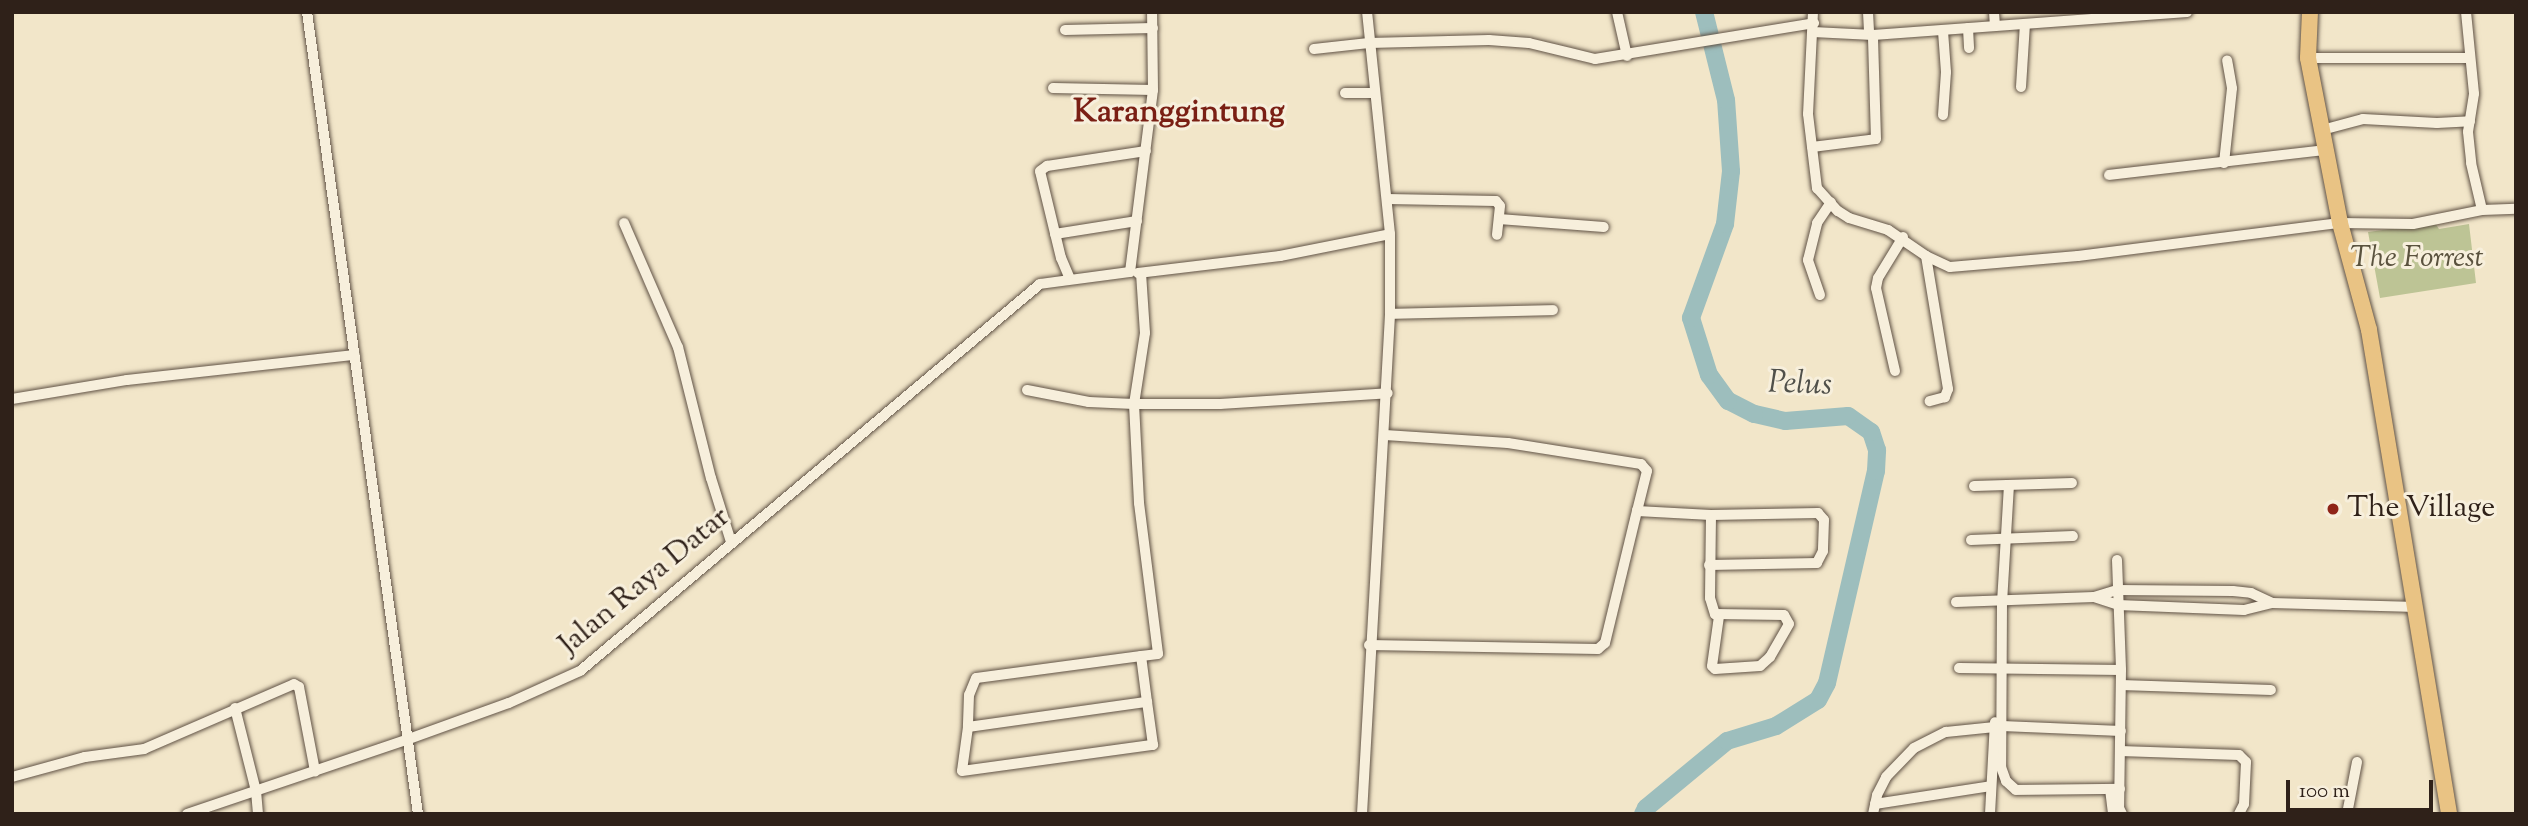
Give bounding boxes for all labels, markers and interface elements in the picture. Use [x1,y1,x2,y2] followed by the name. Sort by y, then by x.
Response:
[1073,94,1285,134] district label: Karanggintung
[2350,241,2484,277] park label: The Forrest
[1767,365,1833,405] water label: Pelus
[2347,491,2495,527] place label: The Village
[553,500,737,664] street label: Jalan Raya Datar
[2325,501,2341,517] marker: The Village
[2290,766,2437,810] scale bar
[2299,777,2350,807] text: 100 m

